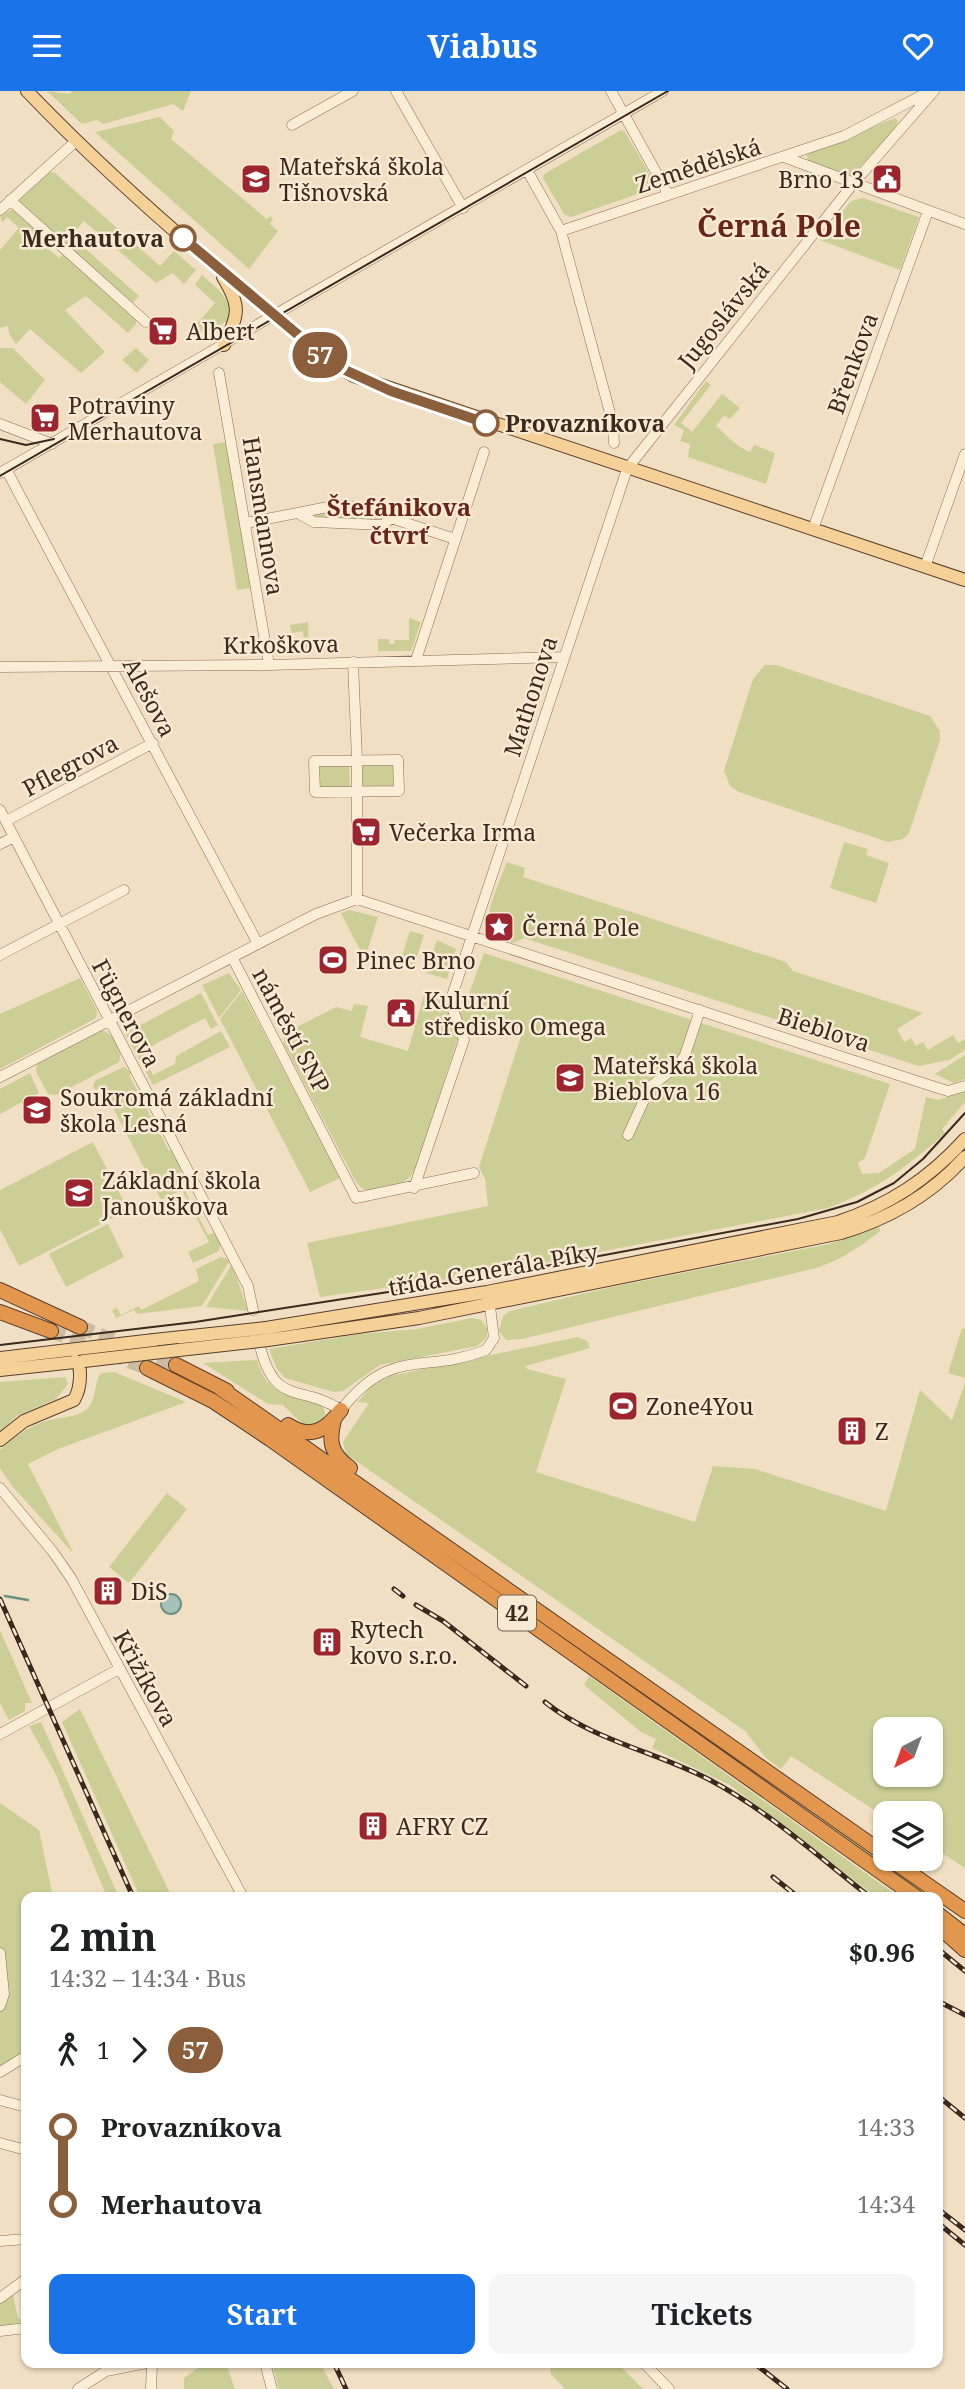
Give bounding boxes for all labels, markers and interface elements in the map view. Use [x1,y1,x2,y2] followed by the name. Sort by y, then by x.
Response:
[427,24,538,67] text: Viabus
[28,27,66,65] icon: menu
[899,27,937,65] icon: heart
[631,130,765,200] street label: Zemědělská
[279,150,444,208] place label: Mateřská škola Tišnovská
[239,162,273,196] school or university icon: Mateřská škola Tišnovská
[870,162,904,196] public building icon: Brno 13
[778,163,864,195] place label: Brno 13
[697,205,861,246] district label: Černá Pole
[21,222,164,254] place label: Merhautova
[170,225,196,251] marker: Merhautova
[669,255,776,376] street label: Jugoslávská
[819,308,885,418] street label: Břenkova
[146,314,180,348] supermarket icon: Albert
[186,315,255,347] place label: Albert
[288,332,352,378] line badge: 57
[306,338,334,371] text: 57
[68,389,203,447] place label: Potraviny Merhautova
[28,401,62,435] supermarket icon: Potraviny Merhautova
[505,407,665,439] place label: Provazníkova
[473,410,499,436] marker: Provazníkova
[236,434,292,598] street label: Hansmannova
[327,490,471,551] district label: Štefánikova čtvrť
[223,627,339,661] street label: Krkoškova
[495,632,565,760] street label: Mathonova
[116,652,184,742] street label: Alešova
[16,726,124,804] street label: Pflegrova
[349,815,383,849] supermarket icon: Večerka Irma
[389,816,536,848] place label: Večerka Irma
[482,910,516,944] place icon: Černá Pole
[522,911,640,943] place label: Černá Pole
[316,943,350,977] sports icon: Pinec Brno
[356,944,476,976] place label: Pinec Brno
[85,953,169,1073] street label: Fügnerova
[246,962,338,1098] street label: náměstí SNP
[424,984,606,1042] place label: Kulurní středisko Omega
[384,996,418,1030] public building icon: Kulurní středisko Omega
[774,999,874,1059] street label: Bieblova
[593,1049,758,1107] place label: Mateřská škola Bieblova 16
[553,1061,587,1095] school or university icon: Mateřská škola Bieblova 16
[60,1081,274,1139] place label: Soukromá základní škola Lesná
[20,1093,54,1127] school or university icon: Soukromá základní škola Lesná
[101,1164,261,1222] place label: Základní škola Janouškova
[62,1176,96,1210] school or university icon: Základní škola Janouškova
[386,1235,600,1303] street label: třída Generála Píky
[606,1389,640,1423] sports icon: Zone4You
[646,1390,754,1422] place label: Zone4You
[835,1414,869,1448] building icon: Z
[875,1415,889,1447] place label: Z
[91,1574,125,1608] building icon: DiS
[131,1575,168,1607] place label: DiS
[498,1595,536,1631] road number: 42
[350,1613,458,1671] place label: Rytech kovo s.r.o.
[106,1624,186,1732] street label: Křižíkova
[310,1625,344,1659] building icon: Rytech kovo s.r.o.
[873,1717,943,1787] north arrow
[873,1717,943,1871] map controls
[873,1801,943,1871] button: layers
[356,1809,390,1843] building icon: AFRY CZ
[396,1810,488,1842] place label: AFRY CZ
[49,1910,157,1962] text: 2 min
[849,1934,915,1970] text: $0.96
[49,1962,246,1994] text: 14:32 – 14:34 · Bus
[49,2031,87,2069] icon: walk
[120,2031,158,2069] icon: forward
[182,2033,209,2066] text: 57
[97,2034,110,2066] text: 1
[101,2109,282,2145] text: Provazníkova
[857,2111,915,2143] text: 14:33
[101,2186,262,2222] text: Merhautova
[857,2188,915,2220] text: 14:34
[49,2274,475,2354] button: Start
[489,2274,915,2354] button: Tickets

